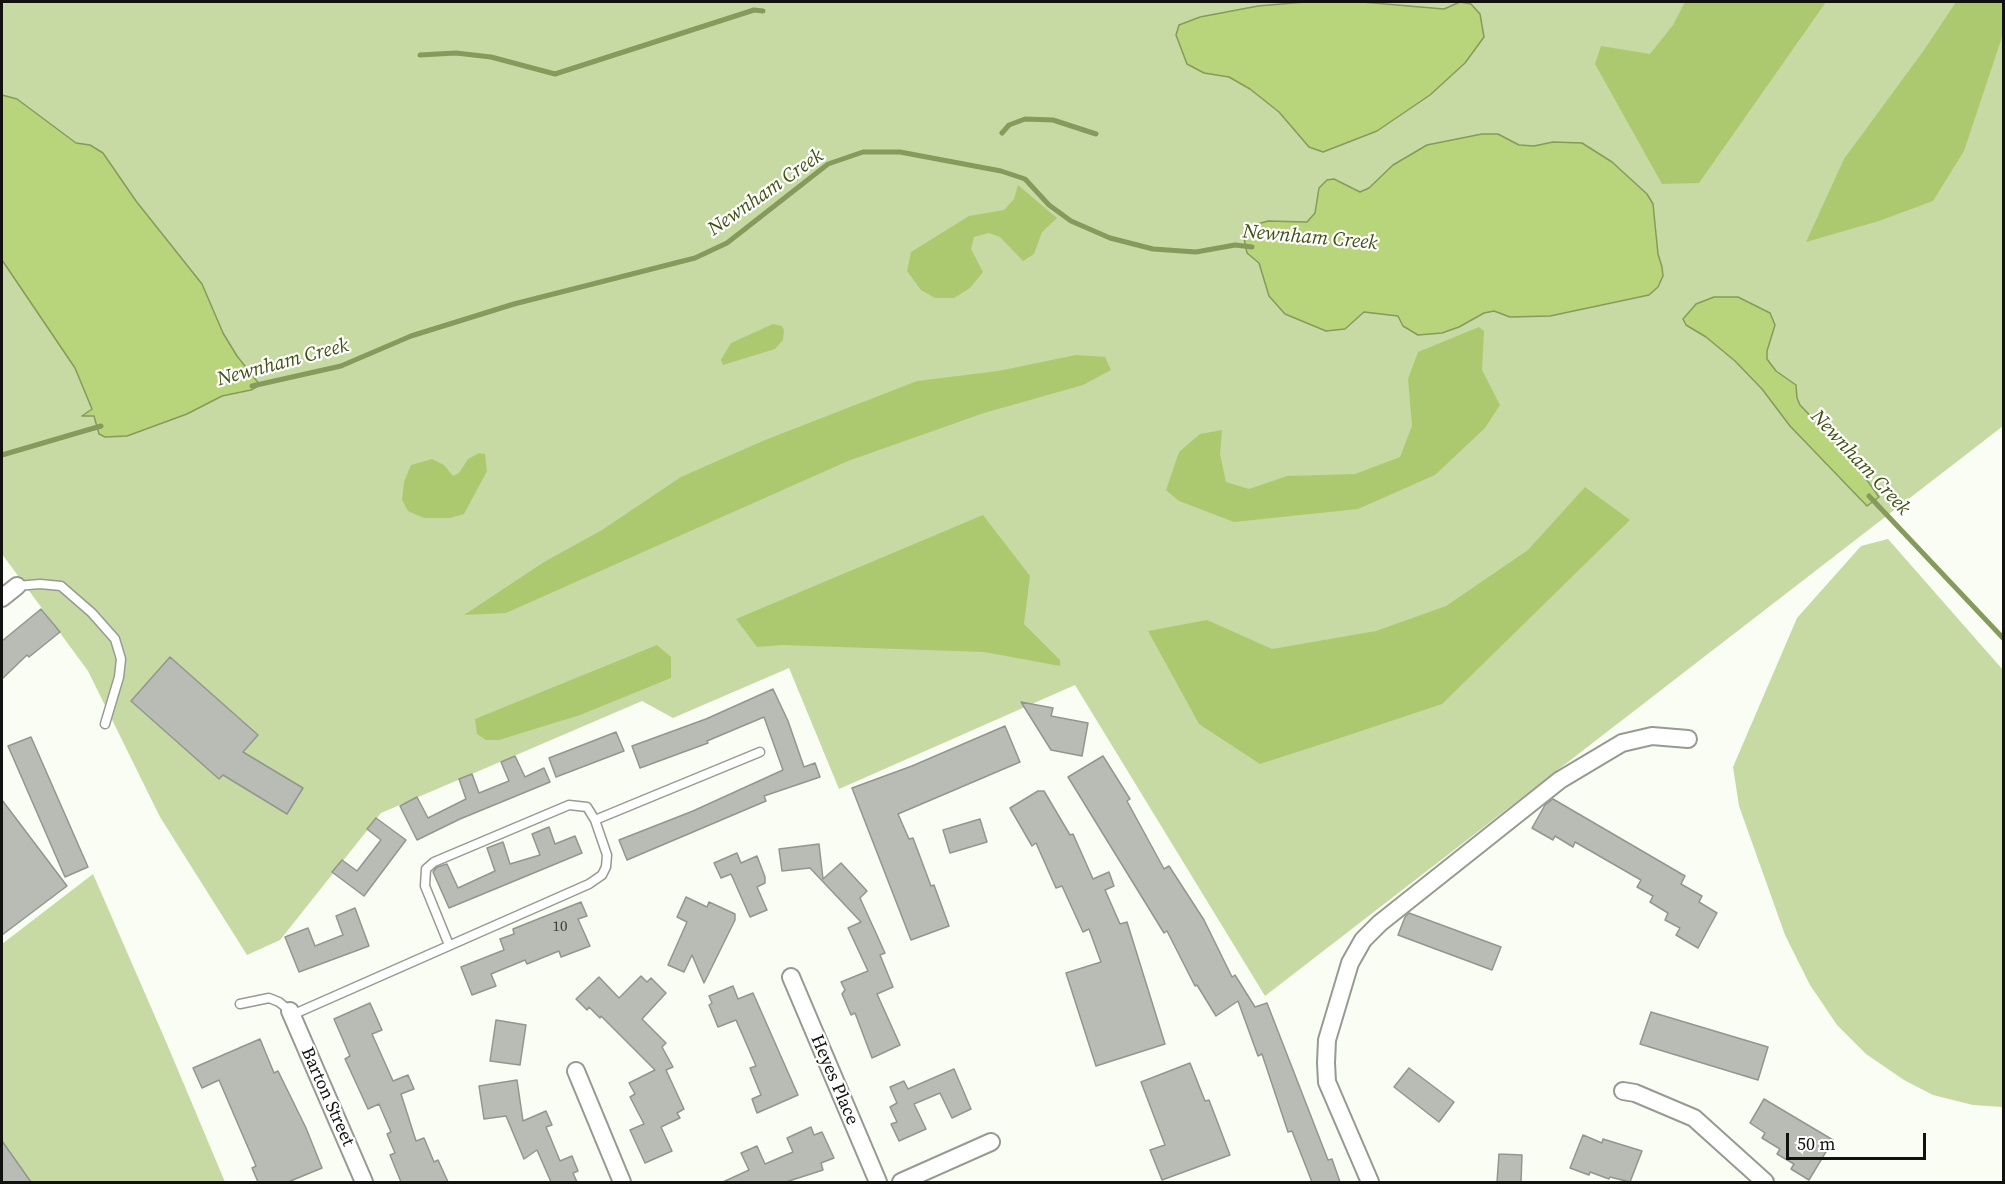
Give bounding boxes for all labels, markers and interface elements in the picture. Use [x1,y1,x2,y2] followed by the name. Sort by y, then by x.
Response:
[704,144,828,242] water label: Newnham Creek
[1242,220,1378,256] water label: Newnham Creek
[215,334,351,392] water label: Newnham Creek
[1805,405,1915,521] water label: Newnham Creek
[553,918,567,936] house number: 10
[805,1032,863,1128] street label: Heyes Place
[296,1044,358,1150] street label: Barton Street
[1789,1121,1928,1159] scale bar
[1797,1131,1835,1156] text: 50 m

